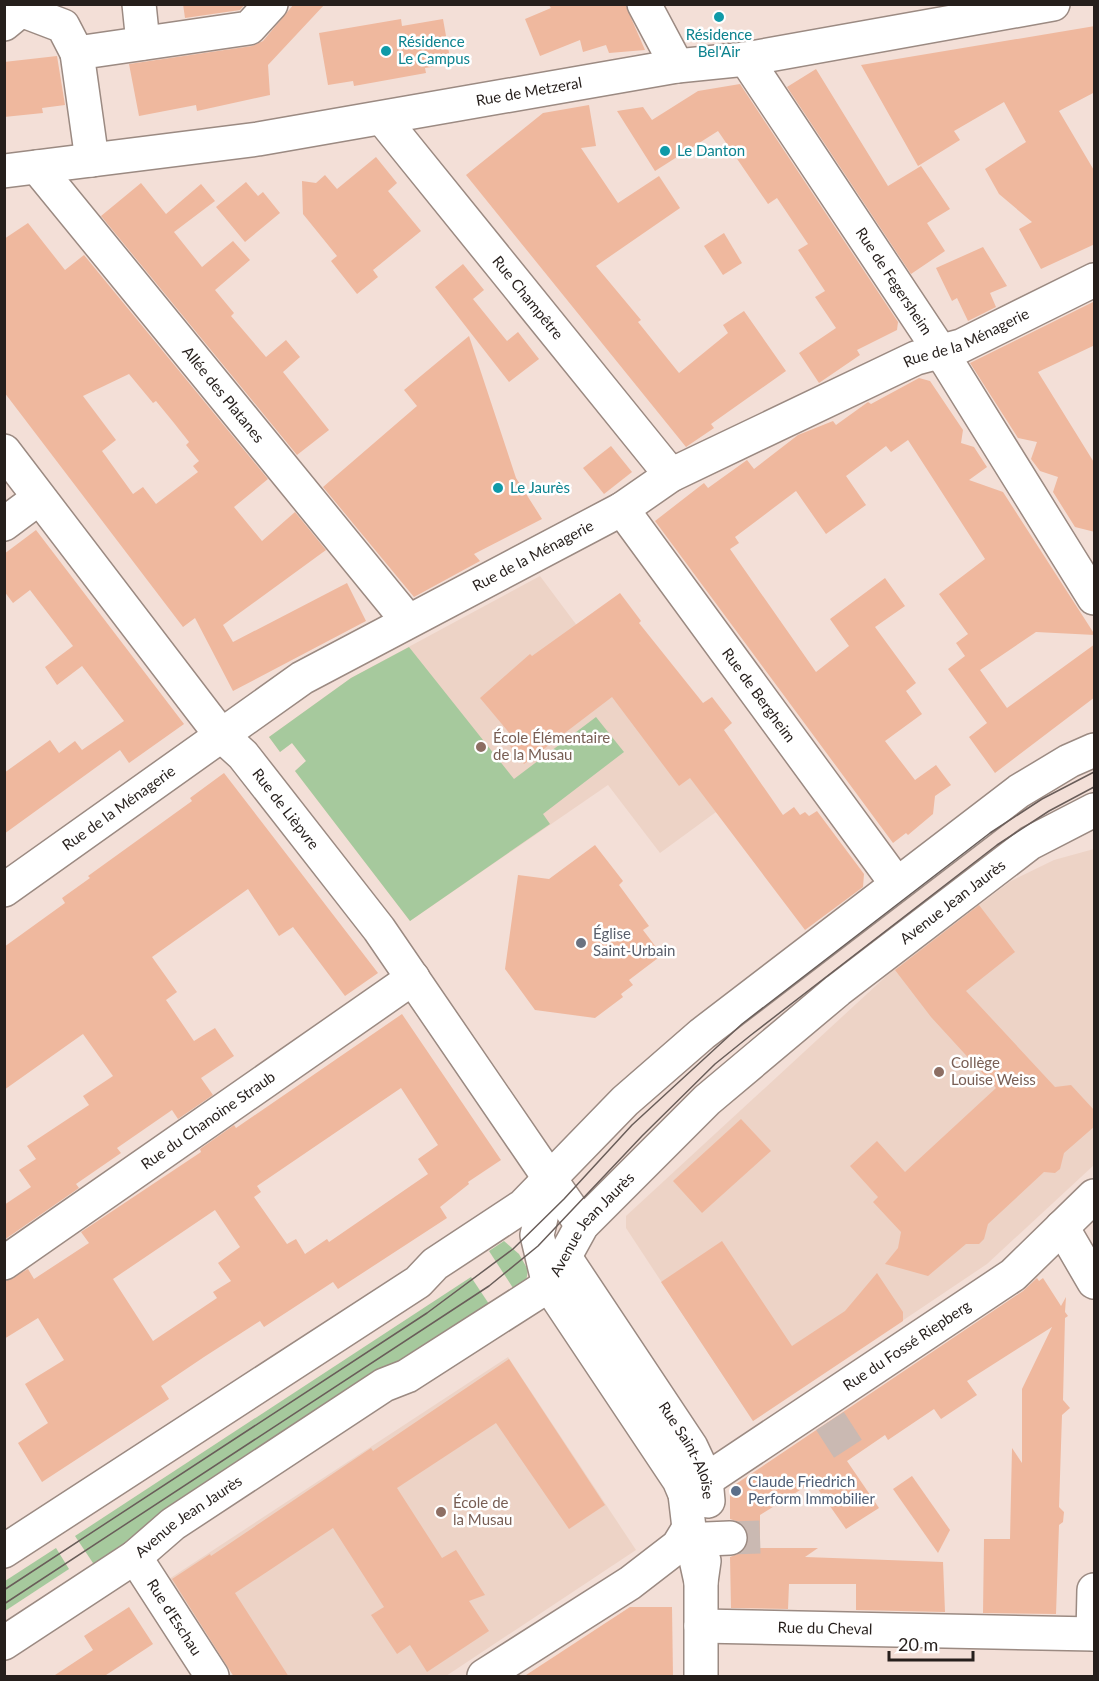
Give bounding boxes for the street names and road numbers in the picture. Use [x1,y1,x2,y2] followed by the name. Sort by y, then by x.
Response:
[474,73,583,109] street label: Rue de Metzeral
[853,224,937,338] street label: Rue de Fegersheim
[489,252,568,343] street label: Rue Champêtre
[900,304,1032,371] street label: Rue de la Ménagerie
[179,342,268,446] street label: Allée des Platanes
[469,516,596,594] street label: Rue de la Ménagerie
[719,644,800,745] street label: Rue de Bergheim
[58,761,178,854] street label: Rue de la Ménagerie
[249,765,323,853] street label: Rue de Lièpvre
[896,855,1008,947] street label: Avenue Jean Jaurès
[137,1067,278,1173] street label: Rue du Chanoine Straub
[546,1168,637,1279] street label: Avenue Jean Jaurès
[839,1296,974,1394] street label: Rue du Fossé Riepberg
[655,1398,718,1500] street label: Rue Saint-Aloïse
[131,1471,245,1561] street label: Avenue Jean Jaurès
[144,1575,206,1658] street label: Rue d'Eschau
[778,1618,872,1637] street label: Rue du Cheval

